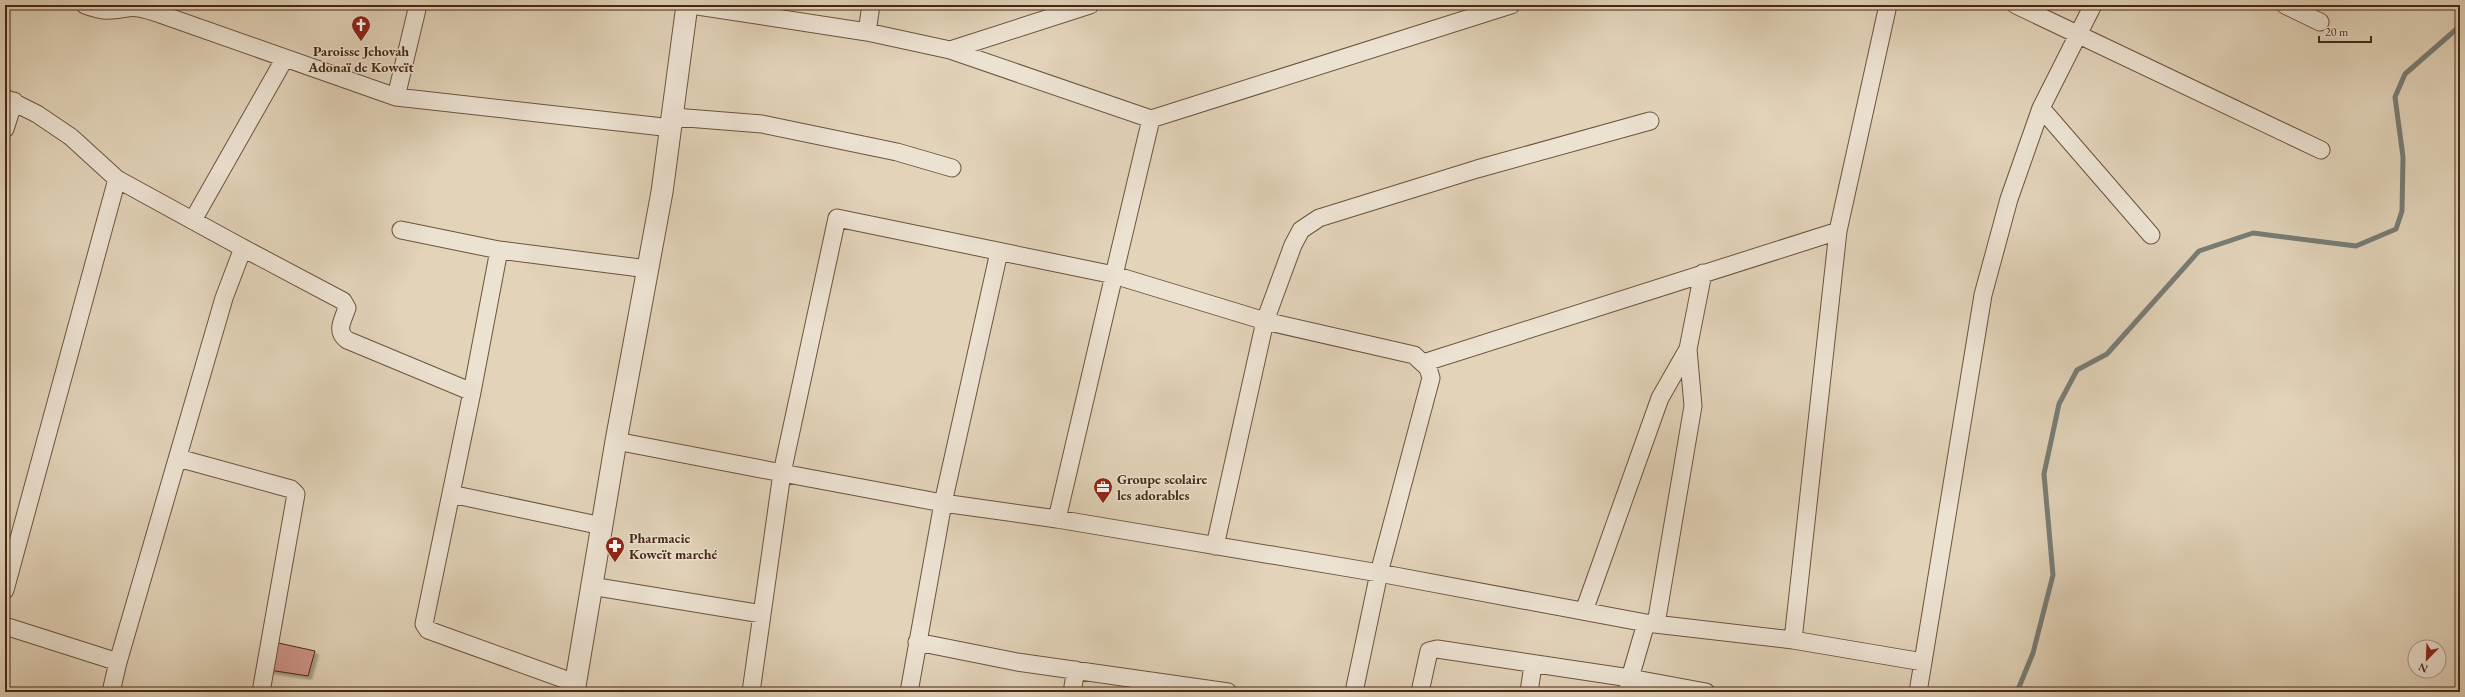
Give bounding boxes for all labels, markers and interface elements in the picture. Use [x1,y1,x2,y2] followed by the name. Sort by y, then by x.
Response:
[350,14,372,42] church icon: Paroisse Jehovah Adonaï de Koweït
[2319,18,2371,44] scale bar
[2325,24,2349,40] text: 20 m
[307,42,414,76] place label: Paroisse Jehovah Adonaï de Koweït
[1117,470,1208,504] place label: Groupe scolaire les adorables
[1092,476,1114,504] office icon: Groupe scolaire les adorables
[629,529,718,563] place label: Pharmacie Koweït marché
[604,535,626,563] pharmacy icon: Pharmacie Koweït marché
[2407,639,2447,679] north arrow
[2416,660,2430,676] text: N

